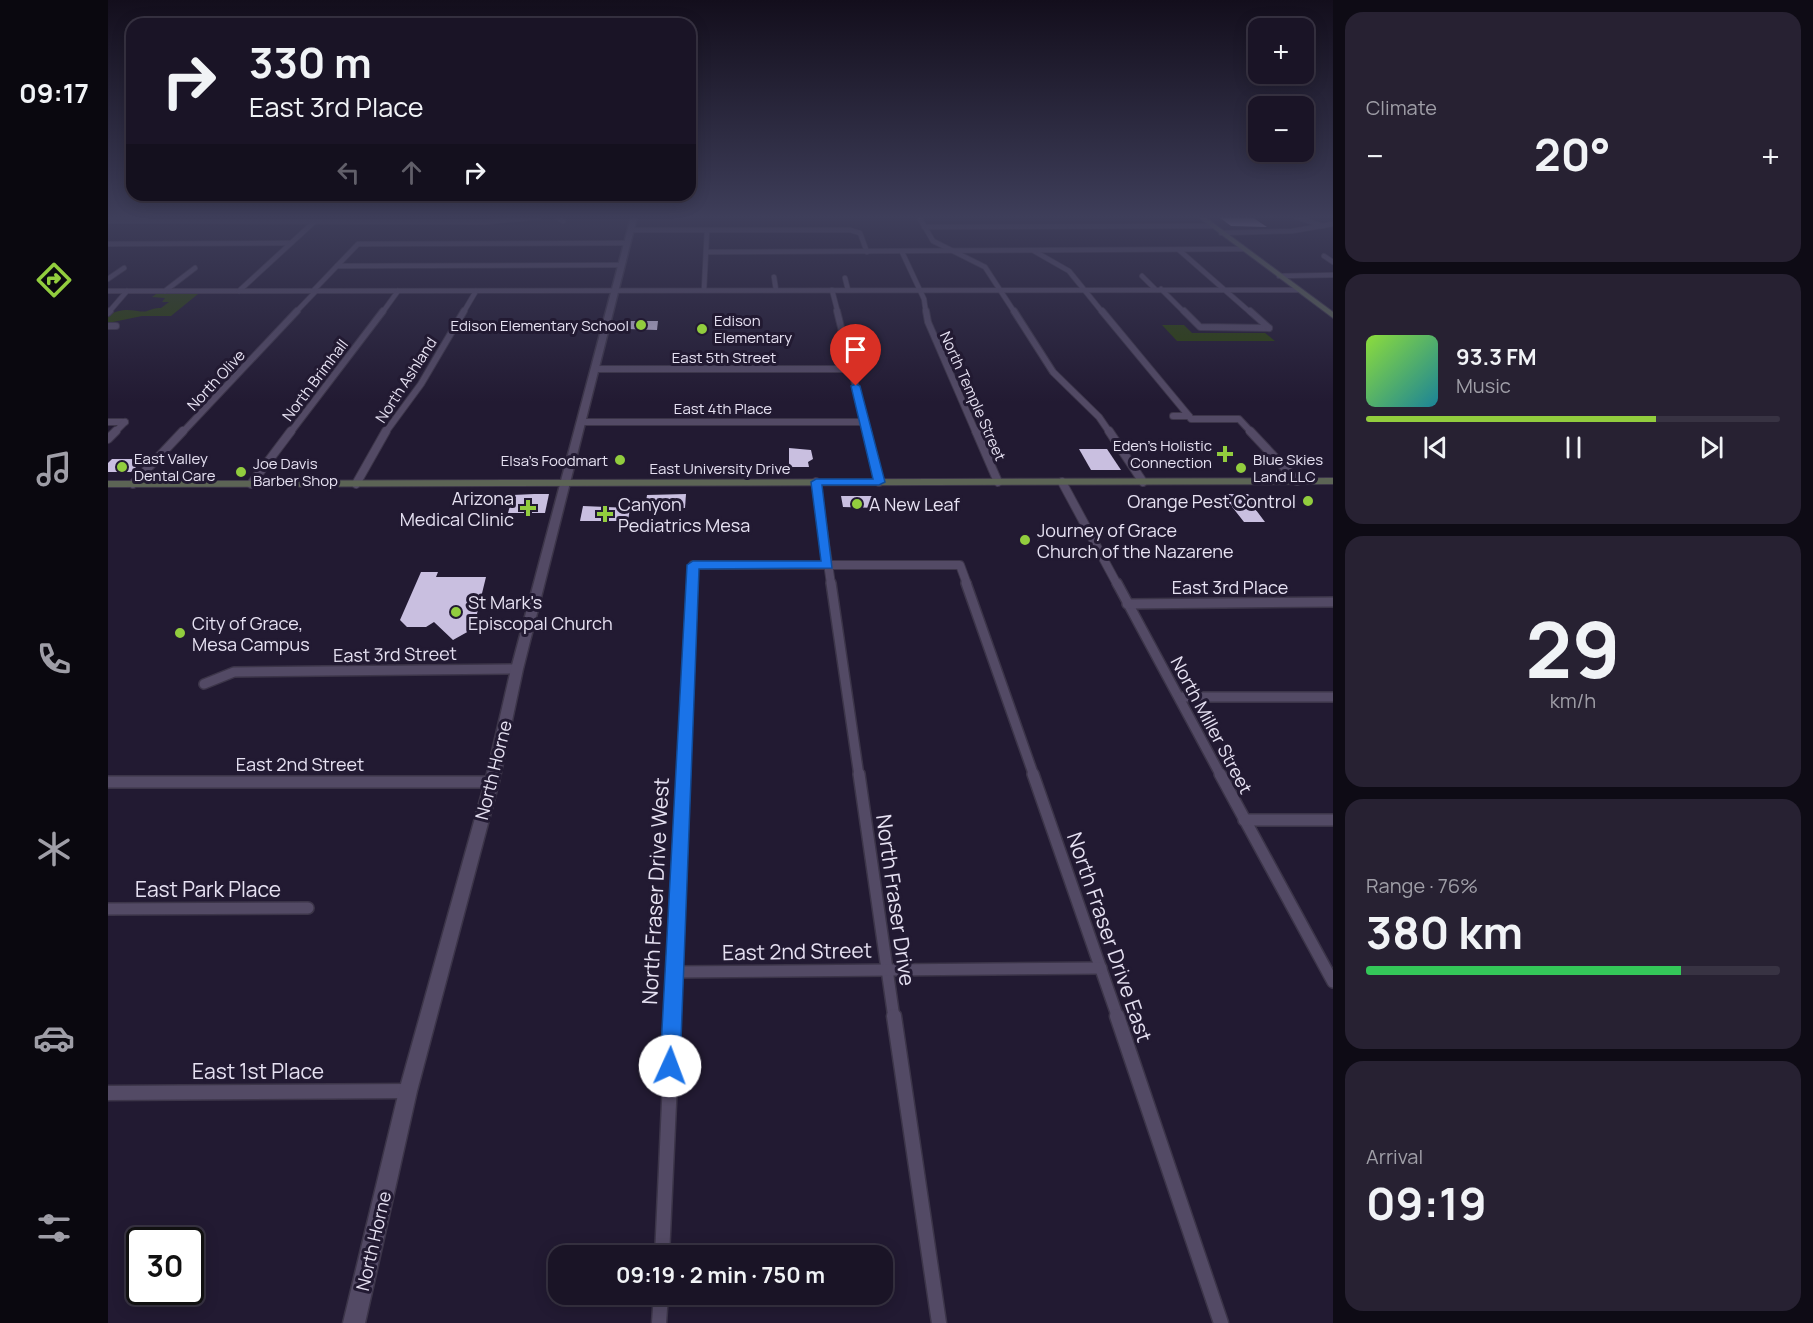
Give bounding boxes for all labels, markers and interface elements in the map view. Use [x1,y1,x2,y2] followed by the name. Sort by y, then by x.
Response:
[1248,18,1314,162] map controls
[1248,18,1314,84] button: +
[249,33,372,91] text: 330 m
[150,42,228,120] icon: right
[19,74,89,111] text: 09:17
[249,88,424,125] text: East 3rd Place
[1366,94,1437,121] text: Climate
[1248,96,1314,162] button: −
[1534,123,1611,185] text: 20°
[1366,133,1384,178] text: −
[1761,133,1780,178] text: +
[332,156,365,189] icon: left
[395,156,428,189] icon: ahead
[458,156,491,189] icon: right
[33,259,75,301] icon: directions
[714,310,792,348] place label: Edison Elementary
[450,315,629,336] place label: Edison Elementary School
[634,318,648,332] marker: Edison Elementary School
[695,322,709,336] marker: Edison Elementary
[830,324,881,386] pin
[935,328,1011,464] street label: North Temple Street
[370,333,442,427] street label: North Ashland
[839,333,872,366] icon: arrive
[277,335,353,425] street label: North Brimhall
[1456,342,1537,372] text: 93.3 FM
[182,345,250,415] street label: North Olive
[672,347,776,368] street label: East 5th Street
[1456,372,1511,399] text: Music
[674,398,772,419] street label: East 4th Place
[1419,431,1452,464] icon: previous
[1557,431,1590,464] icon: pause
[1695,431,1728,464] icon: next
[1113,435,1212,473] place label: Eden's Holistic Connection
[1216,445,1234,463] marker: Eden's Holistic Connection
[33,448,75,490] icon: music
[134,448,216,486] place label: East Valley Dental Care
[1253,449,1323,487] place label: Blue Skies Land LLC
[501,450,608,471] place label: Elsa's Foodmart
[253,453,338,491] place label: Joe Davis Barber Shop
[613,453,627,467] marker: Elsa's Foodmart
[649,458,791,479] street label: East University Drive
[115,460,129,474] marker: East Valley Dental Care
[1234,461,1248,475] marker: Blue Skies Land LLC
[234,465,248,479] marker: Joe Davis Barber Shop
[400,486,514,531] place label: Arizona Medical Clinic
[1127,489,1296,513] place label: Orange Pest Control
[618,492,750,537] place label: Canyon Pediatrics Mesa
[869,492,960,516] place label: A New Leaf
[1301,494,1315,508] marker: Orange Pest Control
[850,497,864,511] marker: A New Leaf
[519,499,537,517] marker: Arizona Medical Clinic
[596,505,614,523] marker: Canyon Pediatrics Mesa
[1037,518,1234,563] place label: Journey of Grace Church of the Nazarene
[1018,533,1032,547] marker: Journey of Grace Church of the Nazarene
[1172,575,1288,599] street label: East 3rd Place
[468,590,613,635] place label: St Mark's Episcopal Church
[1526,595,1620,701] text: 29
[449,605,463,619] marker: St Mark's Episcopal Church
[192,611,310,656] place label: City of Grace, Mesa Campus
[173,626,187,640] marker: City of Grace, Mesa Campus
[33,638,75,680] icon: phone
[333,641,457,667] street label: East 3rd Street
[1166,652,1258,798] street label: North Miller Street
[1550,687,1596,714] text: km/h
[469,718,517,822] street label: North Horne
[236,752,364,776] street label: East 2nd Street
[635,777,675,1005] street label: North Fraser Drive West
[870,812,922,988] street label: North Fraser Drive
[33,828,75,870] icon: climate
[1061,828,1159,1046] street label: North Fraser Drive East
[1366,872,1478,899] text: Range · 76%
[135,875,281,903] street label: East Park Place
[1366,901,1523,963] text: 380 km
[722,936,872,966] street label: East 2nd Street
[33,1017,75,1059] icon: car
[638,1034,702,1098] position arrow
[192,1057,324,1085] street label: East 1st Place
[1366,1143,1423,1170] text: Arrival
[1366,1172,1487,1234] text: 09:19
[350,1189,396,1293] street label: North Horne
[33,1207,75,1249] icon: filters
[126,1227,204,1305] speed limit sign: 30
[616,1260,825,1290] text: 09:19 · 2 min · 750 m

